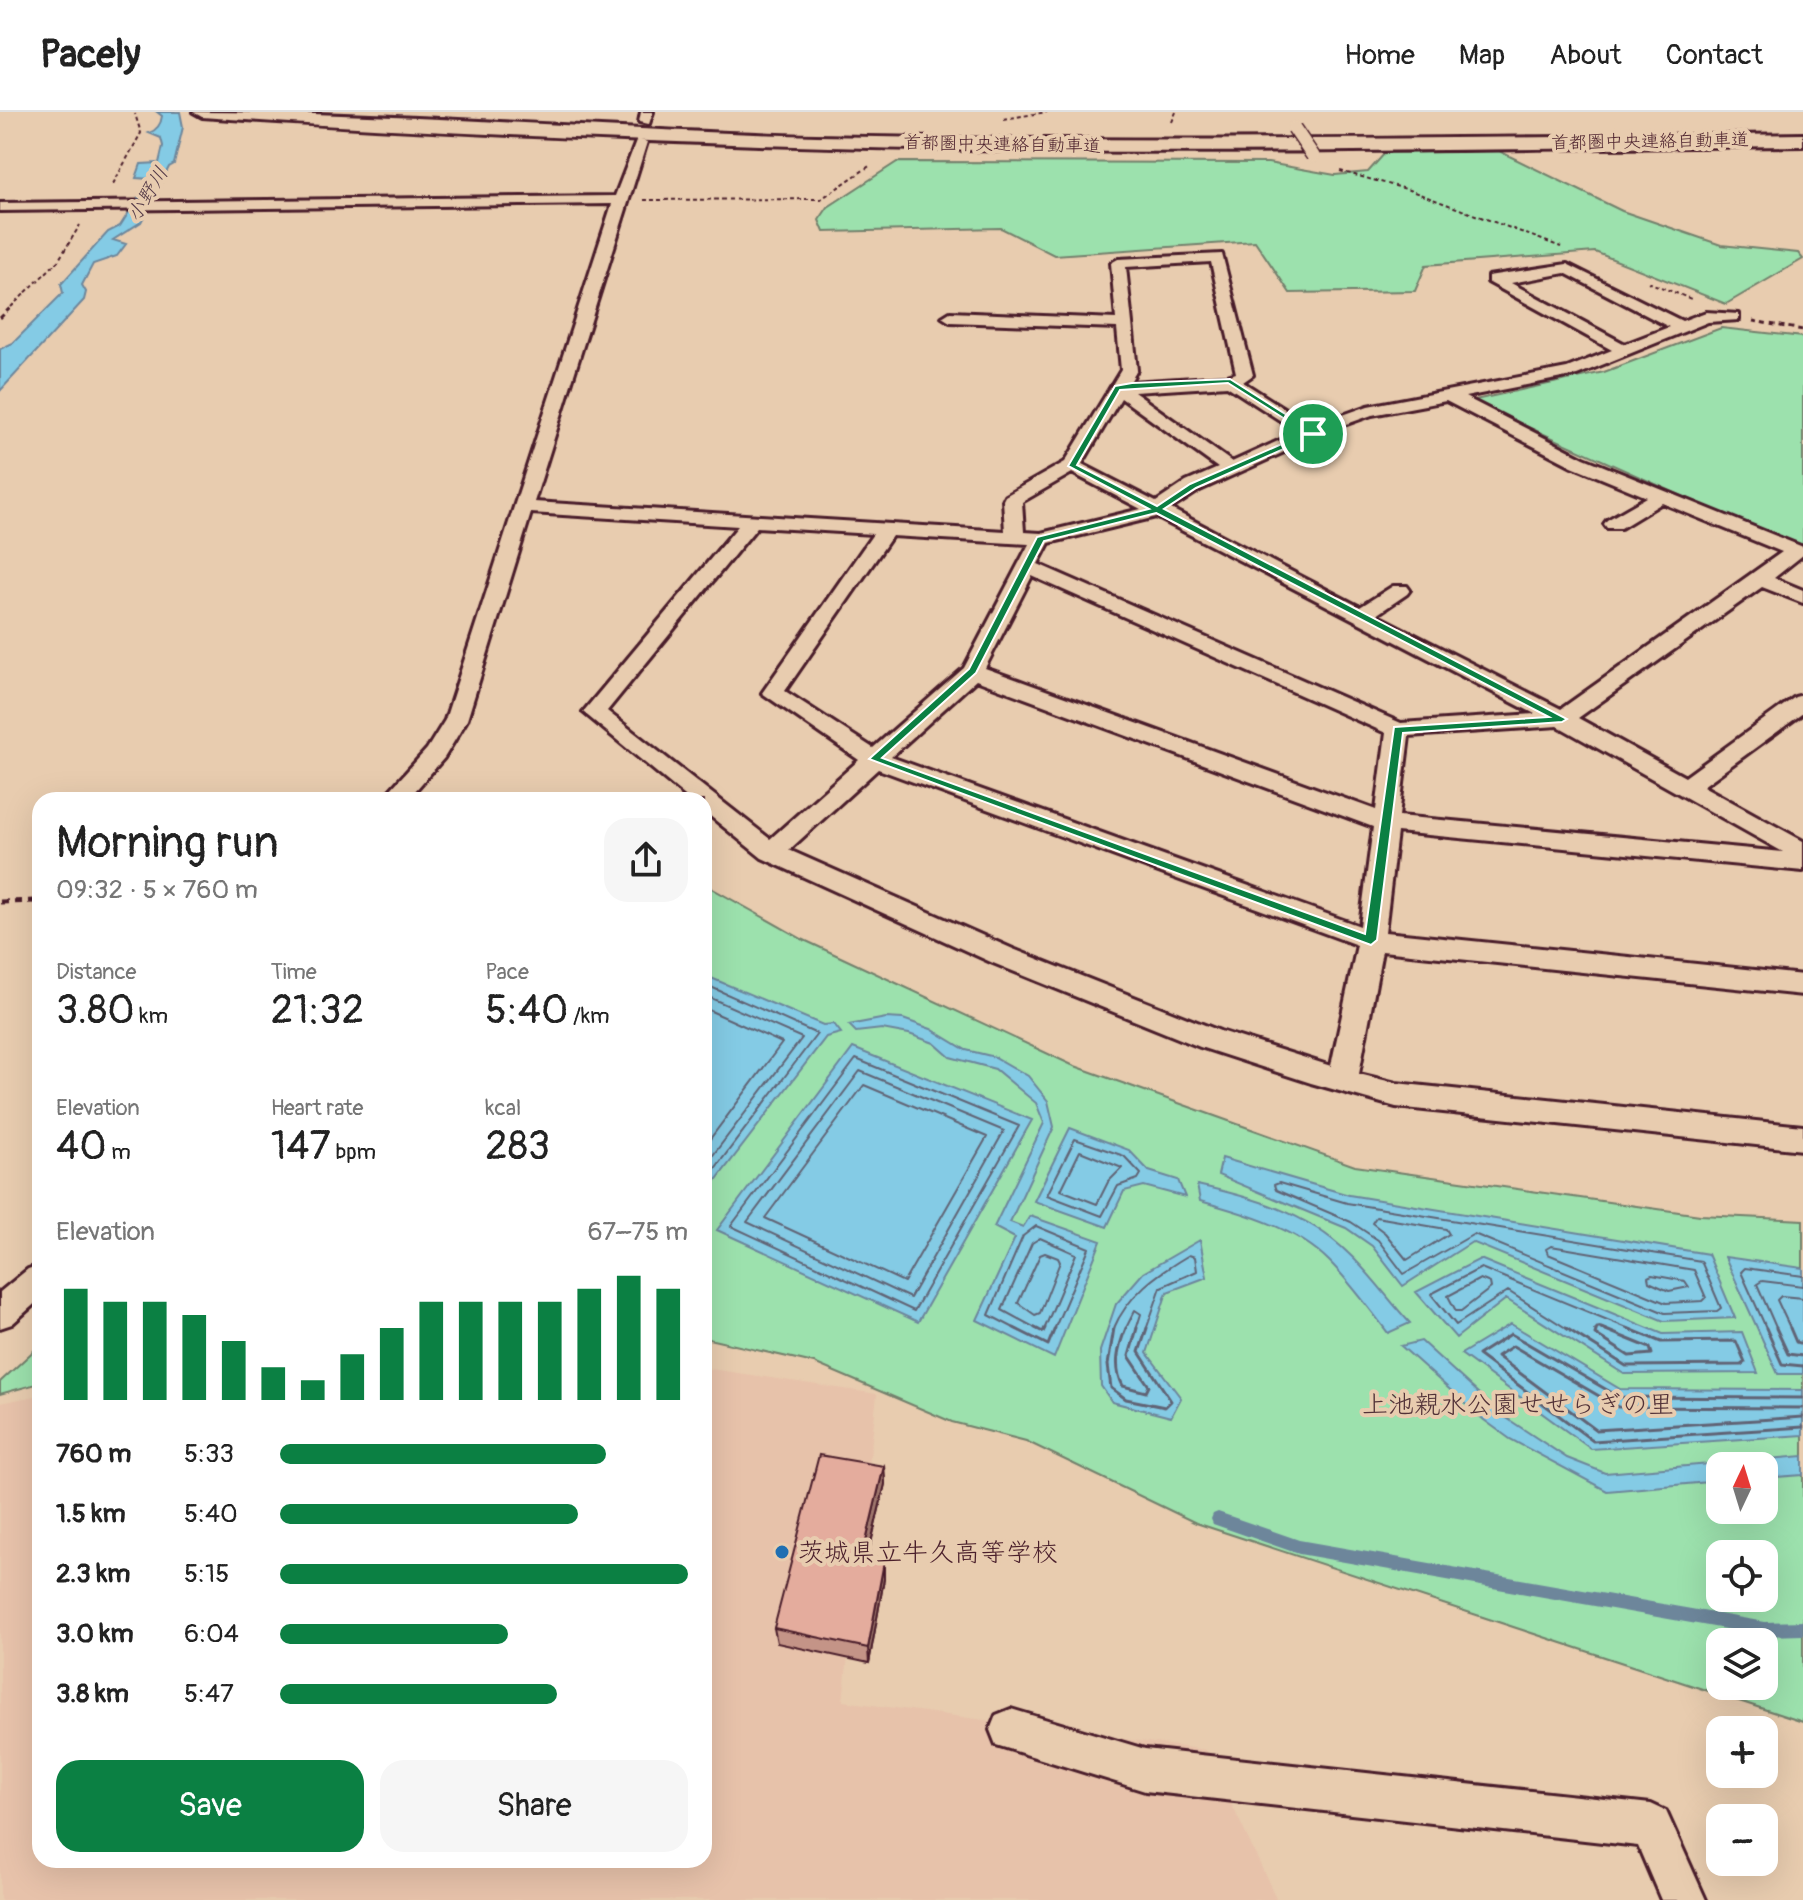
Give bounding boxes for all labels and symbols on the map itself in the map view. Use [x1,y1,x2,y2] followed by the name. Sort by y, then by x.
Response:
[1551,128,1749,155] street label: 首都圏中央連絡自動車道
[903,131,1101,158] street label: 首都圏中央連絡自動車道
[121,162,174,226] water label: 小野川
[1279,400,1347,468] pin
[1362,1389,1674,1421] park label: 上池親水公園せせらぎの里
[1706,1452,1778,1524] north arrow
[798,1537,1058,1569] place label: 茨城県立牛久高等学校
[773,1543,791,1561] marker: 茨城県立牛久高等学校

